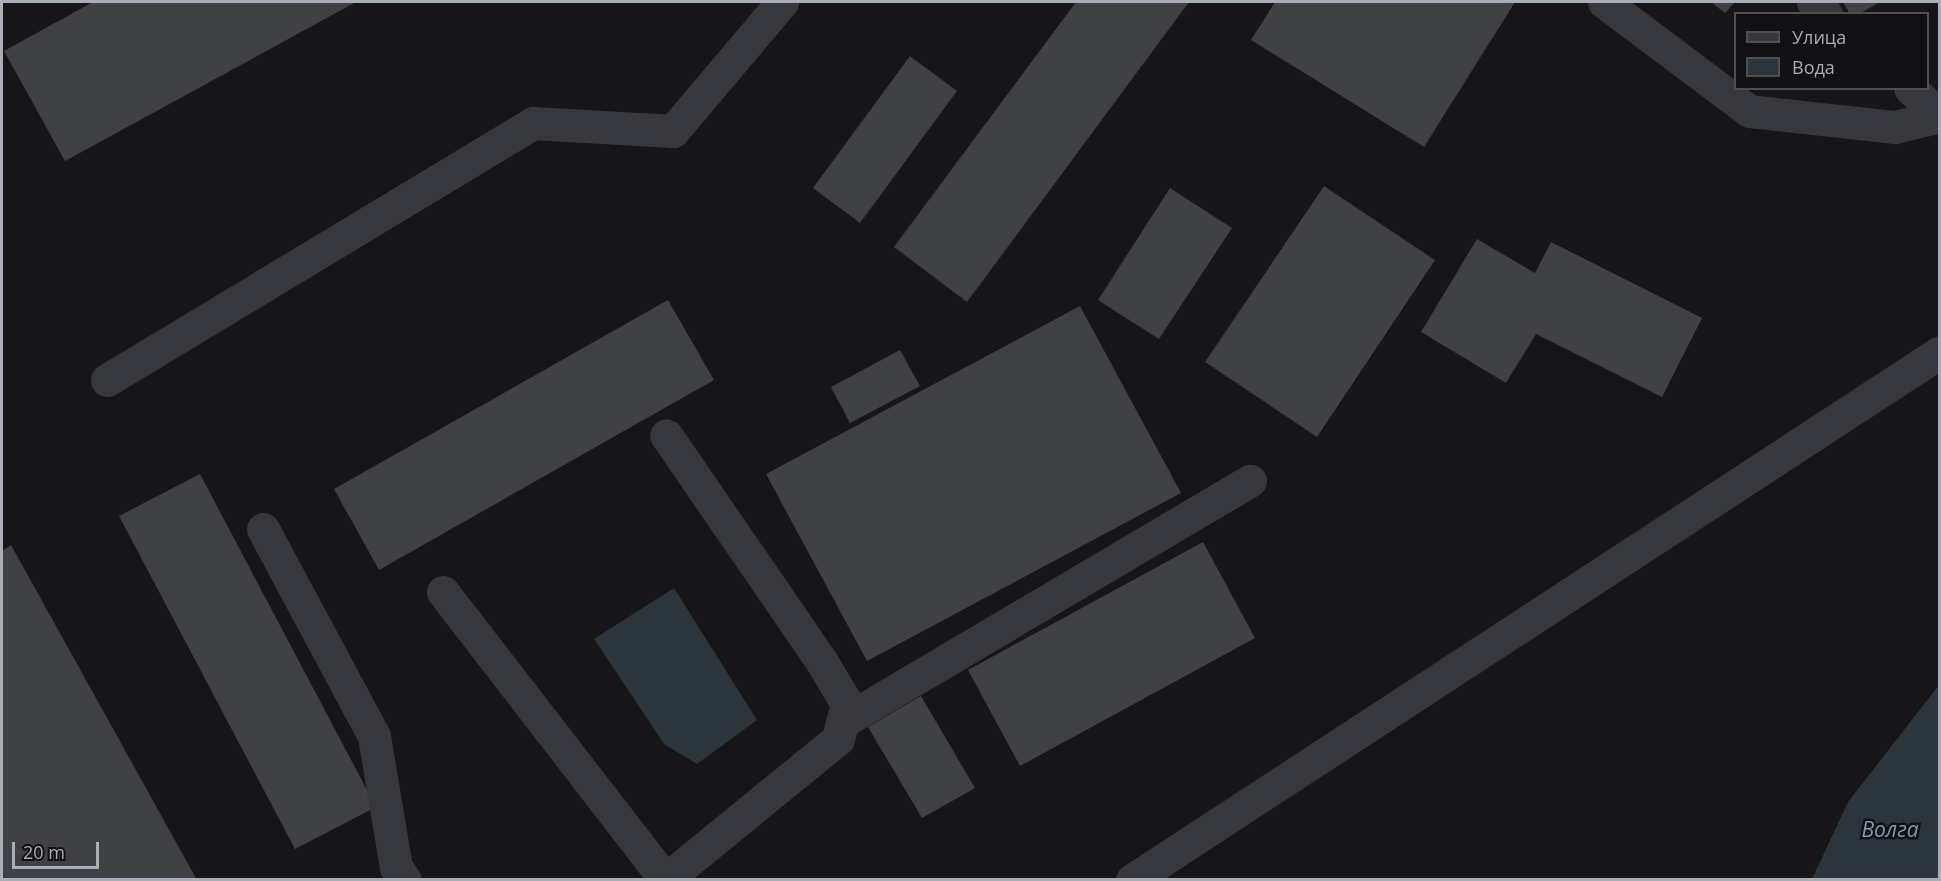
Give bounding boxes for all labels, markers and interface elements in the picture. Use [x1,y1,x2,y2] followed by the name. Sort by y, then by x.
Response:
[1734,12,1929,90] legend
[1792,25,1846,49] text: Улица
[1792,55,1835,79] text: Вода
[1861,816,1919,842] water label: Волга
[15,830,102,868] scale bar
[23,840,65,864] text: 20 m

